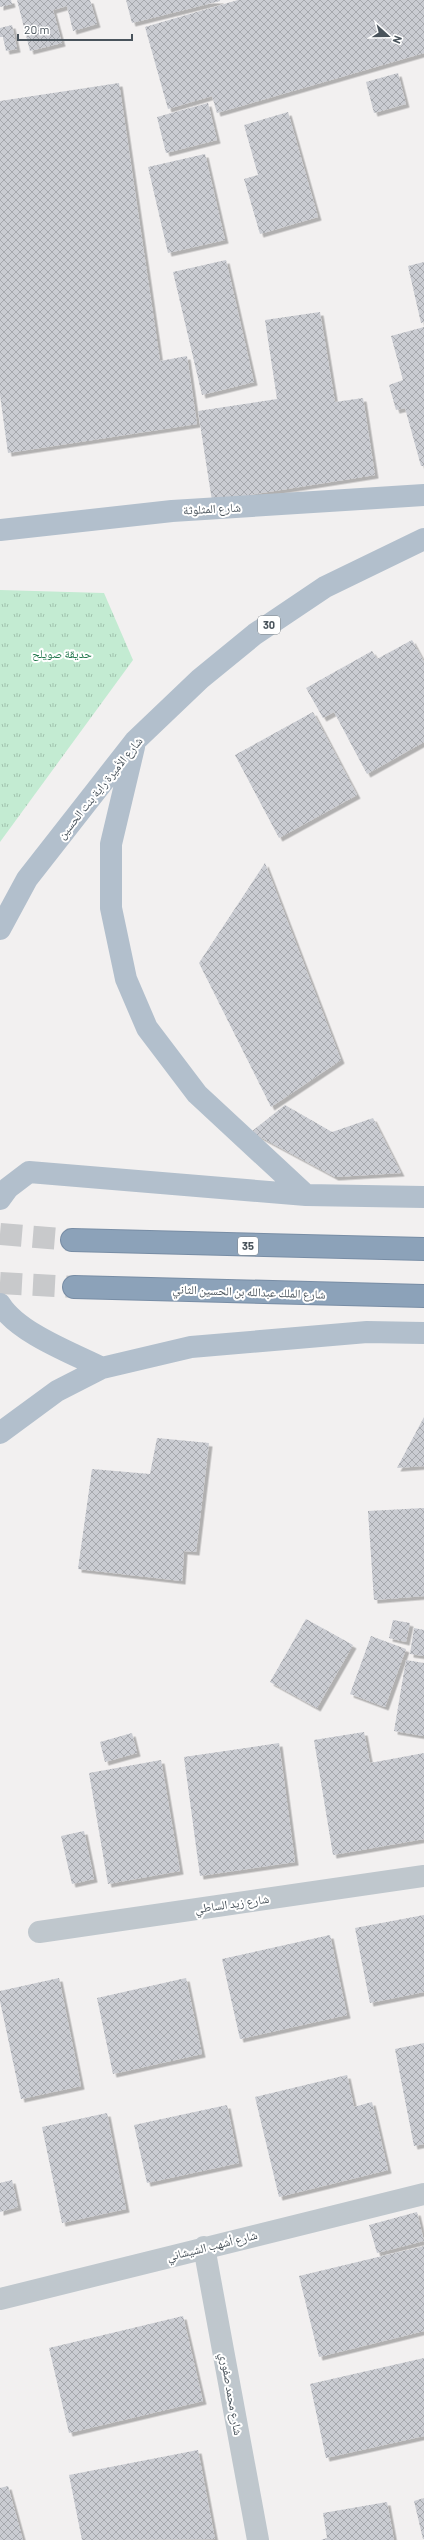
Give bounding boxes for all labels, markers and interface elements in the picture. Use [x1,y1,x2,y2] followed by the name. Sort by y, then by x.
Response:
[18,16,132,42] scale bar
[368,16,408,56] north arrow
[24,22,50,36] text: 20 m
[390,34,405,46] text: N
[183,499,241,519] street label: شارع المثلوثة
[258,616,280,634] road number: 30
[32,646,92,661] park label: حديقة صويلح
[54,733,146,843] street label: شارع الأميرة راية بنت الحسين
[238,1237,258,1255] road number: 35
[172,1281,326,1305] street label: شارع الملك عبدالله بن الحسين الثاني
[194,1891,270,1919] street label: شارع زيد الساطي
[165,2227,260,2267] street label: شارع أشهب الشيشاني
[214,2352,246,2437] street label: شارع محمد صفوري

